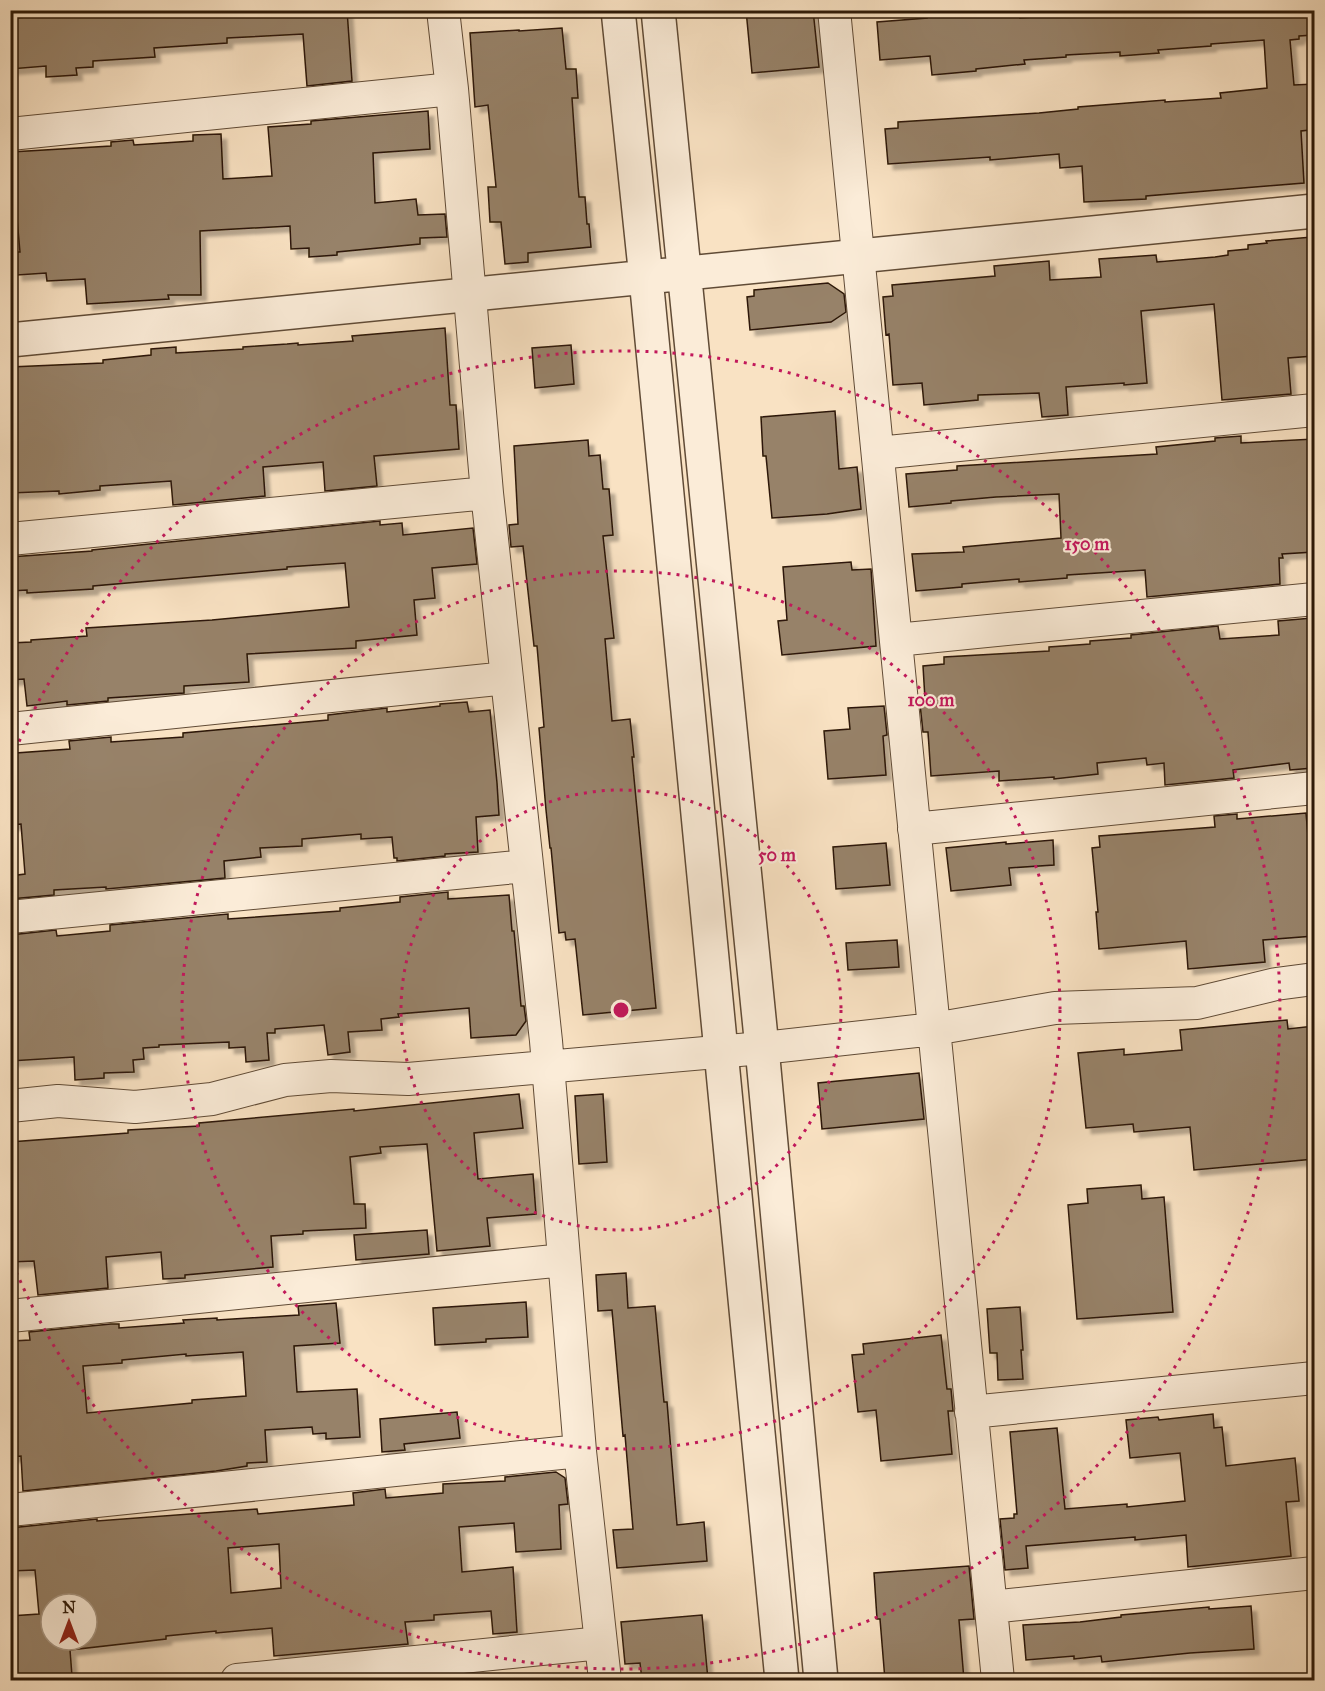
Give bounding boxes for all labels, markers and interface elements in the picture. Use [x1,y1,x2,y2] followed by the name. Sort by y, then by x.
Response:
[1065,533,1110,555] text: 150 m
[908,689,955,711] text: 100 m
[758,844,797,866] text: 50 m
[611,1000,631,1020] centre of rings
[39,1592,99,1652] north arrow
[62,1598,76,1617] text: N

